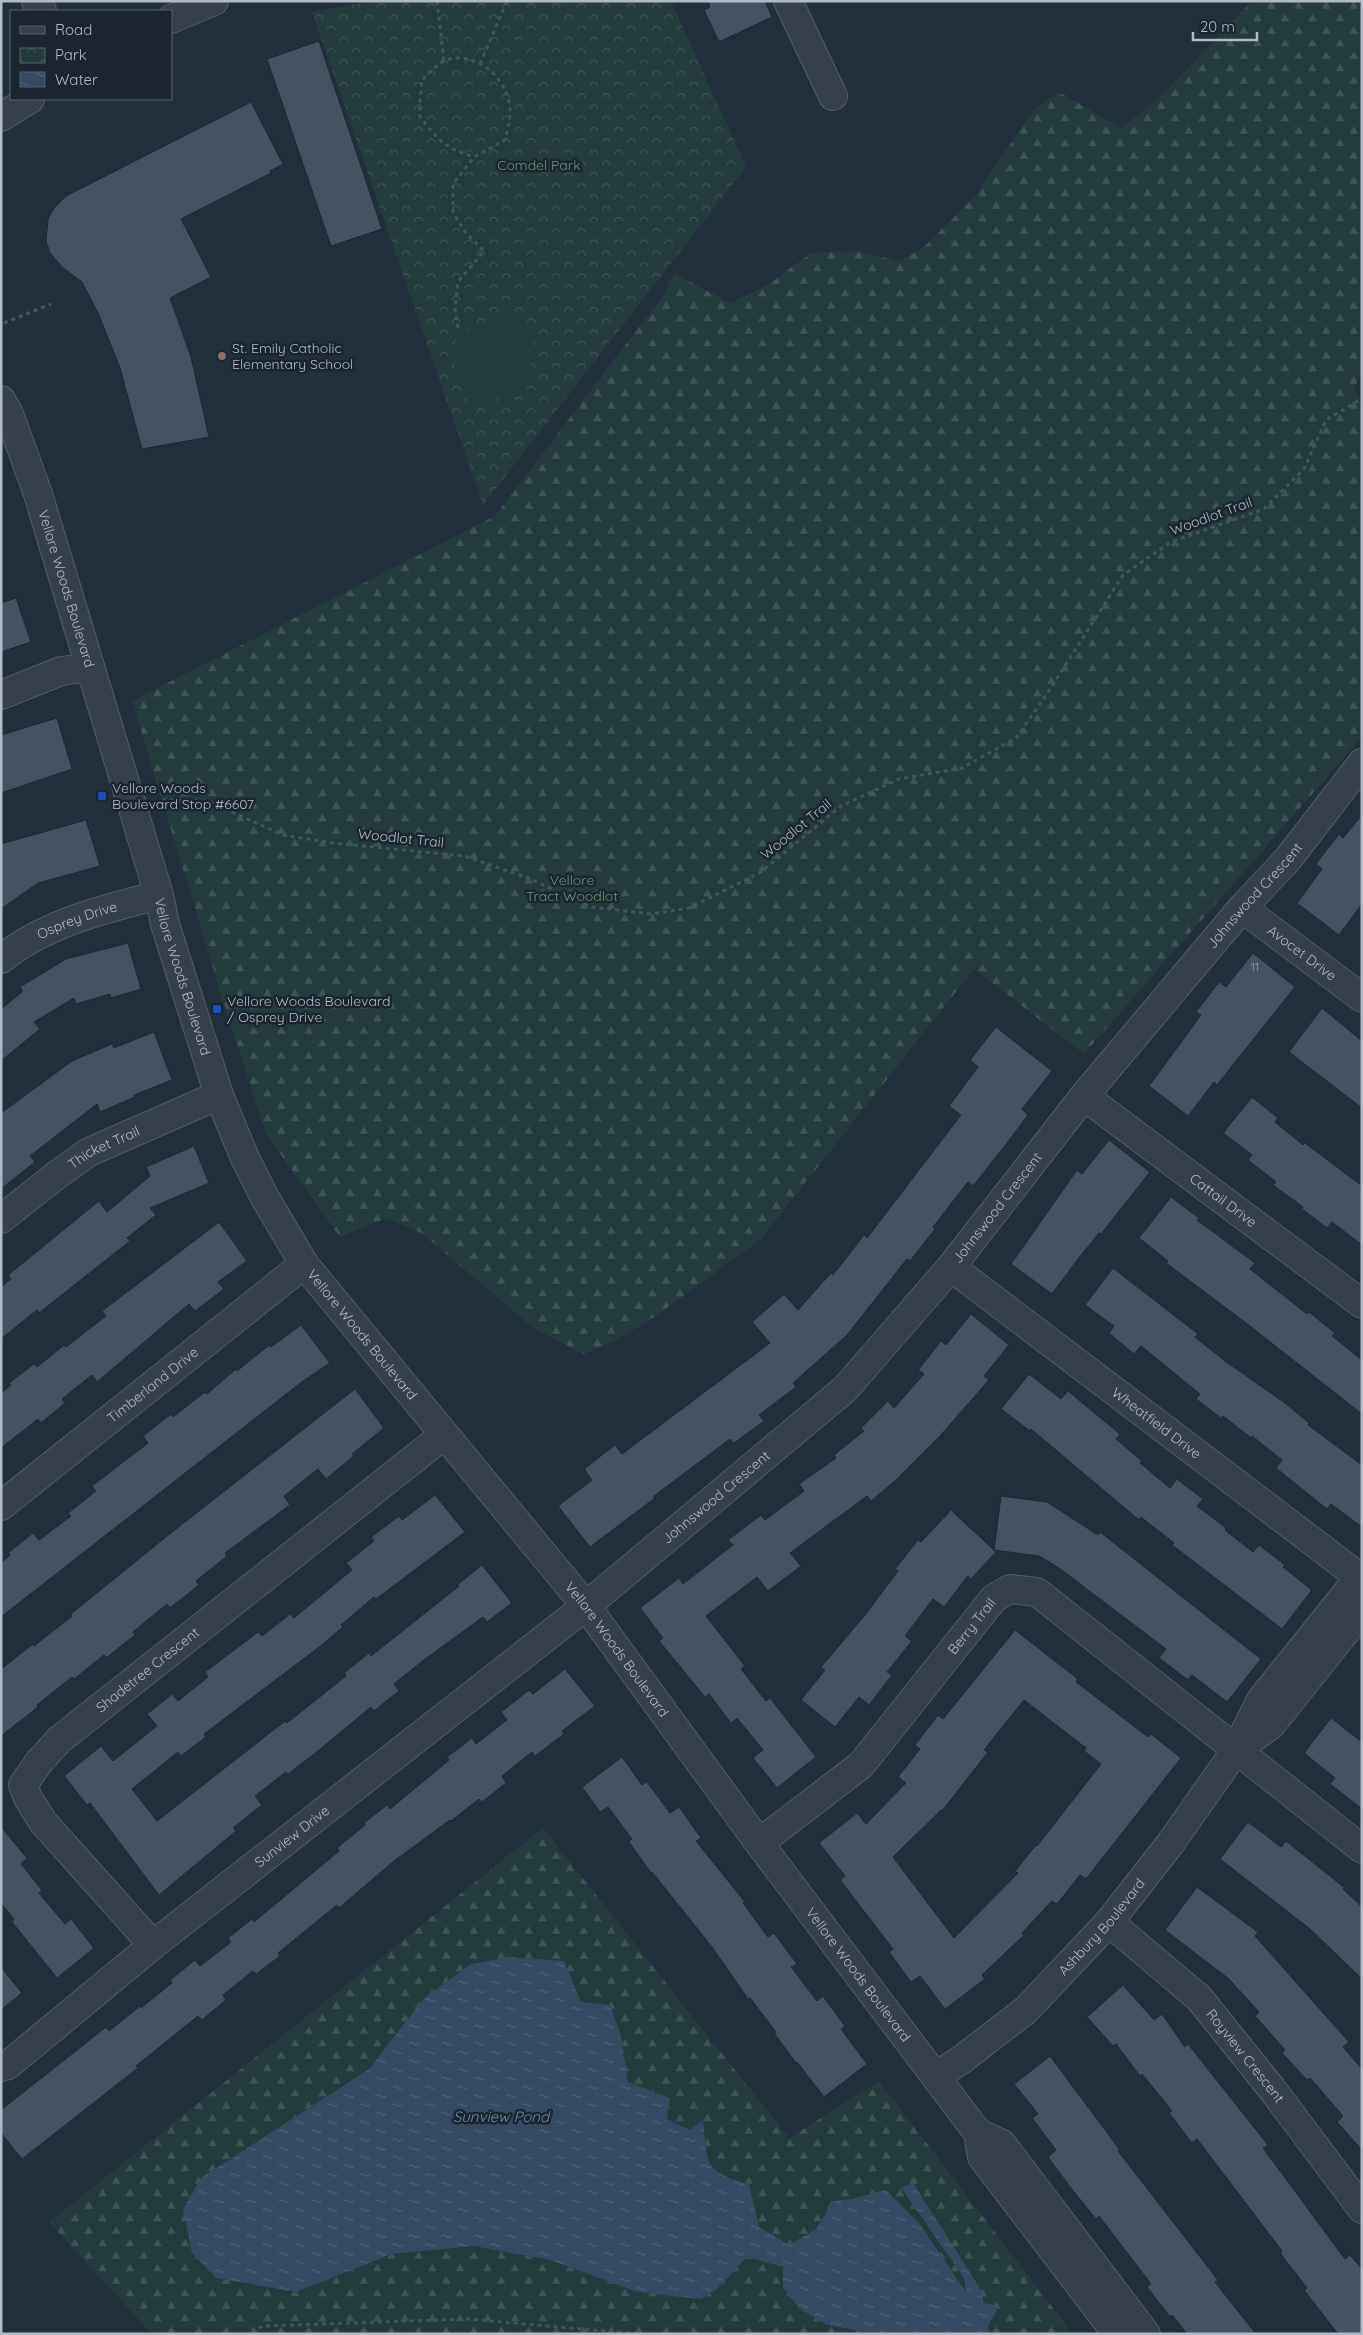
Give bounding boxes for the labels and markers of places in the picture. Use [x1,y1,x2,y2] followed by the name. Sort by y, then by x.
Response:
[232,339,353,373] place label: St. Emily Catholic Elementary School
[216,350,228,362] marker: St. Emily Catholic Elementary School
[112,779,254,813] place label: Vellore Woods Boulevard Stop #6607
[96,790,108,802] marker: Vellore Woods Boulevard Stop #6607
[227,992,390,1026] place label: Vellore Woods Boulevard / Osprey Drive
[211,1003,223,1015] marker: Vellore Woods Boulevard / Osprey Drive

